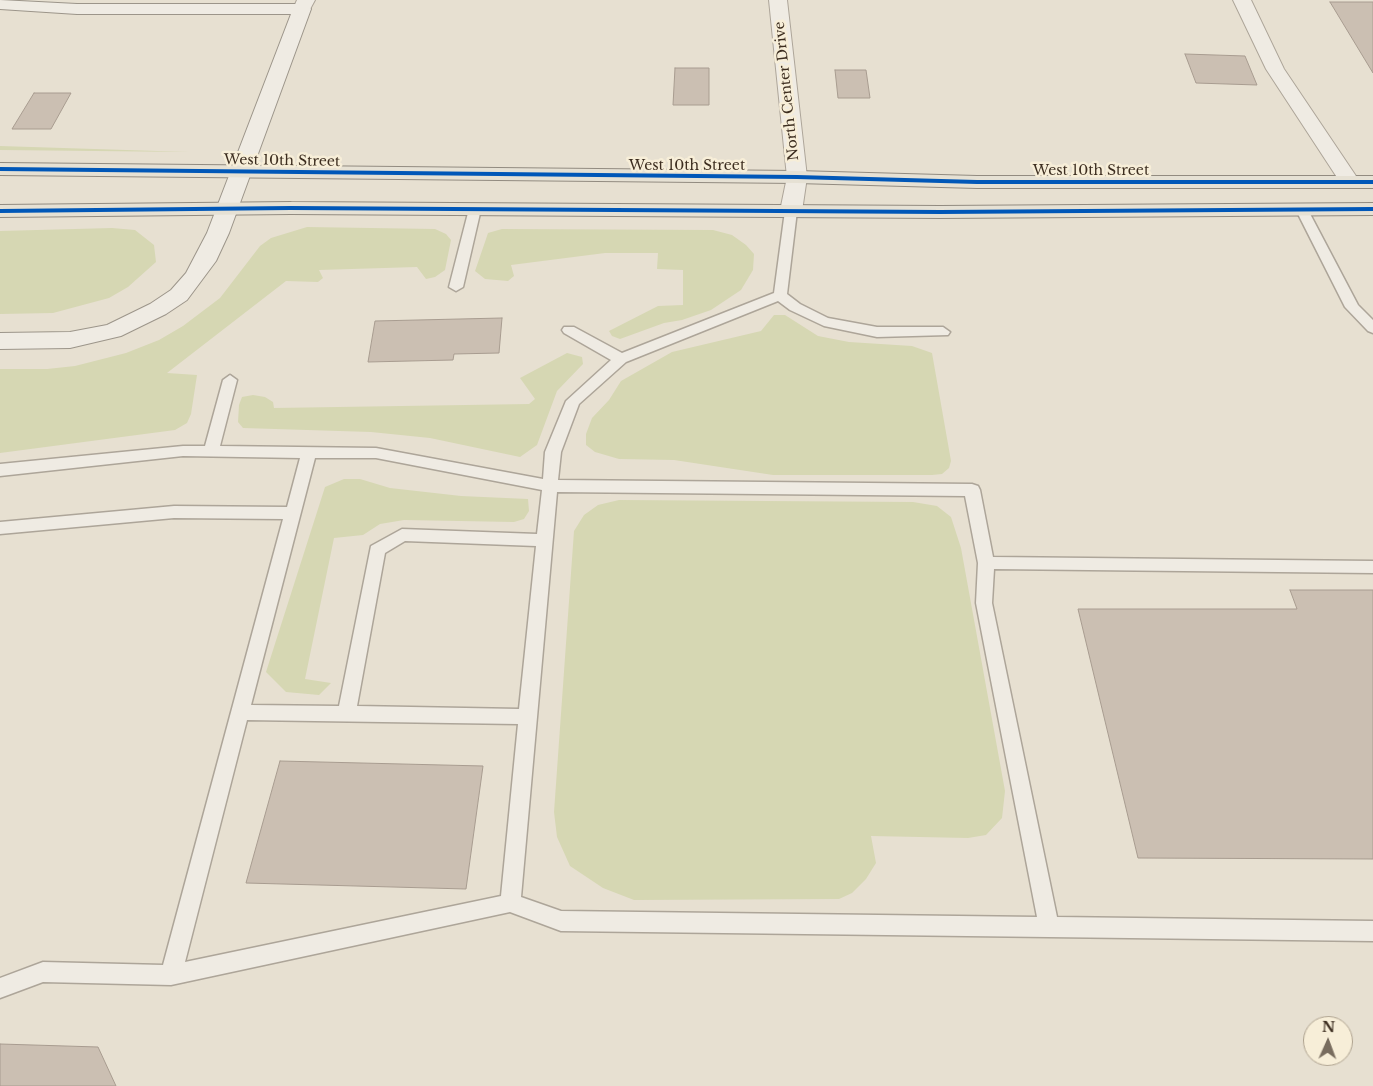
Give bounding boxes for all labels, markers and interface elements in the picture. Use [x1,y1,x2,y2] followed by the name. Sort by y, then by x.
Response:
[771,21,803,161] street label: North Center Drive
[224,152,340,170] street label: West 10th Street
[629,158,745,174] street label: West 10th Street
[1033,163,1149,179] street label: West 10th Street
[1303,1016,1353,1066] north arrow
[1322,1018,1335,1036] text: N

